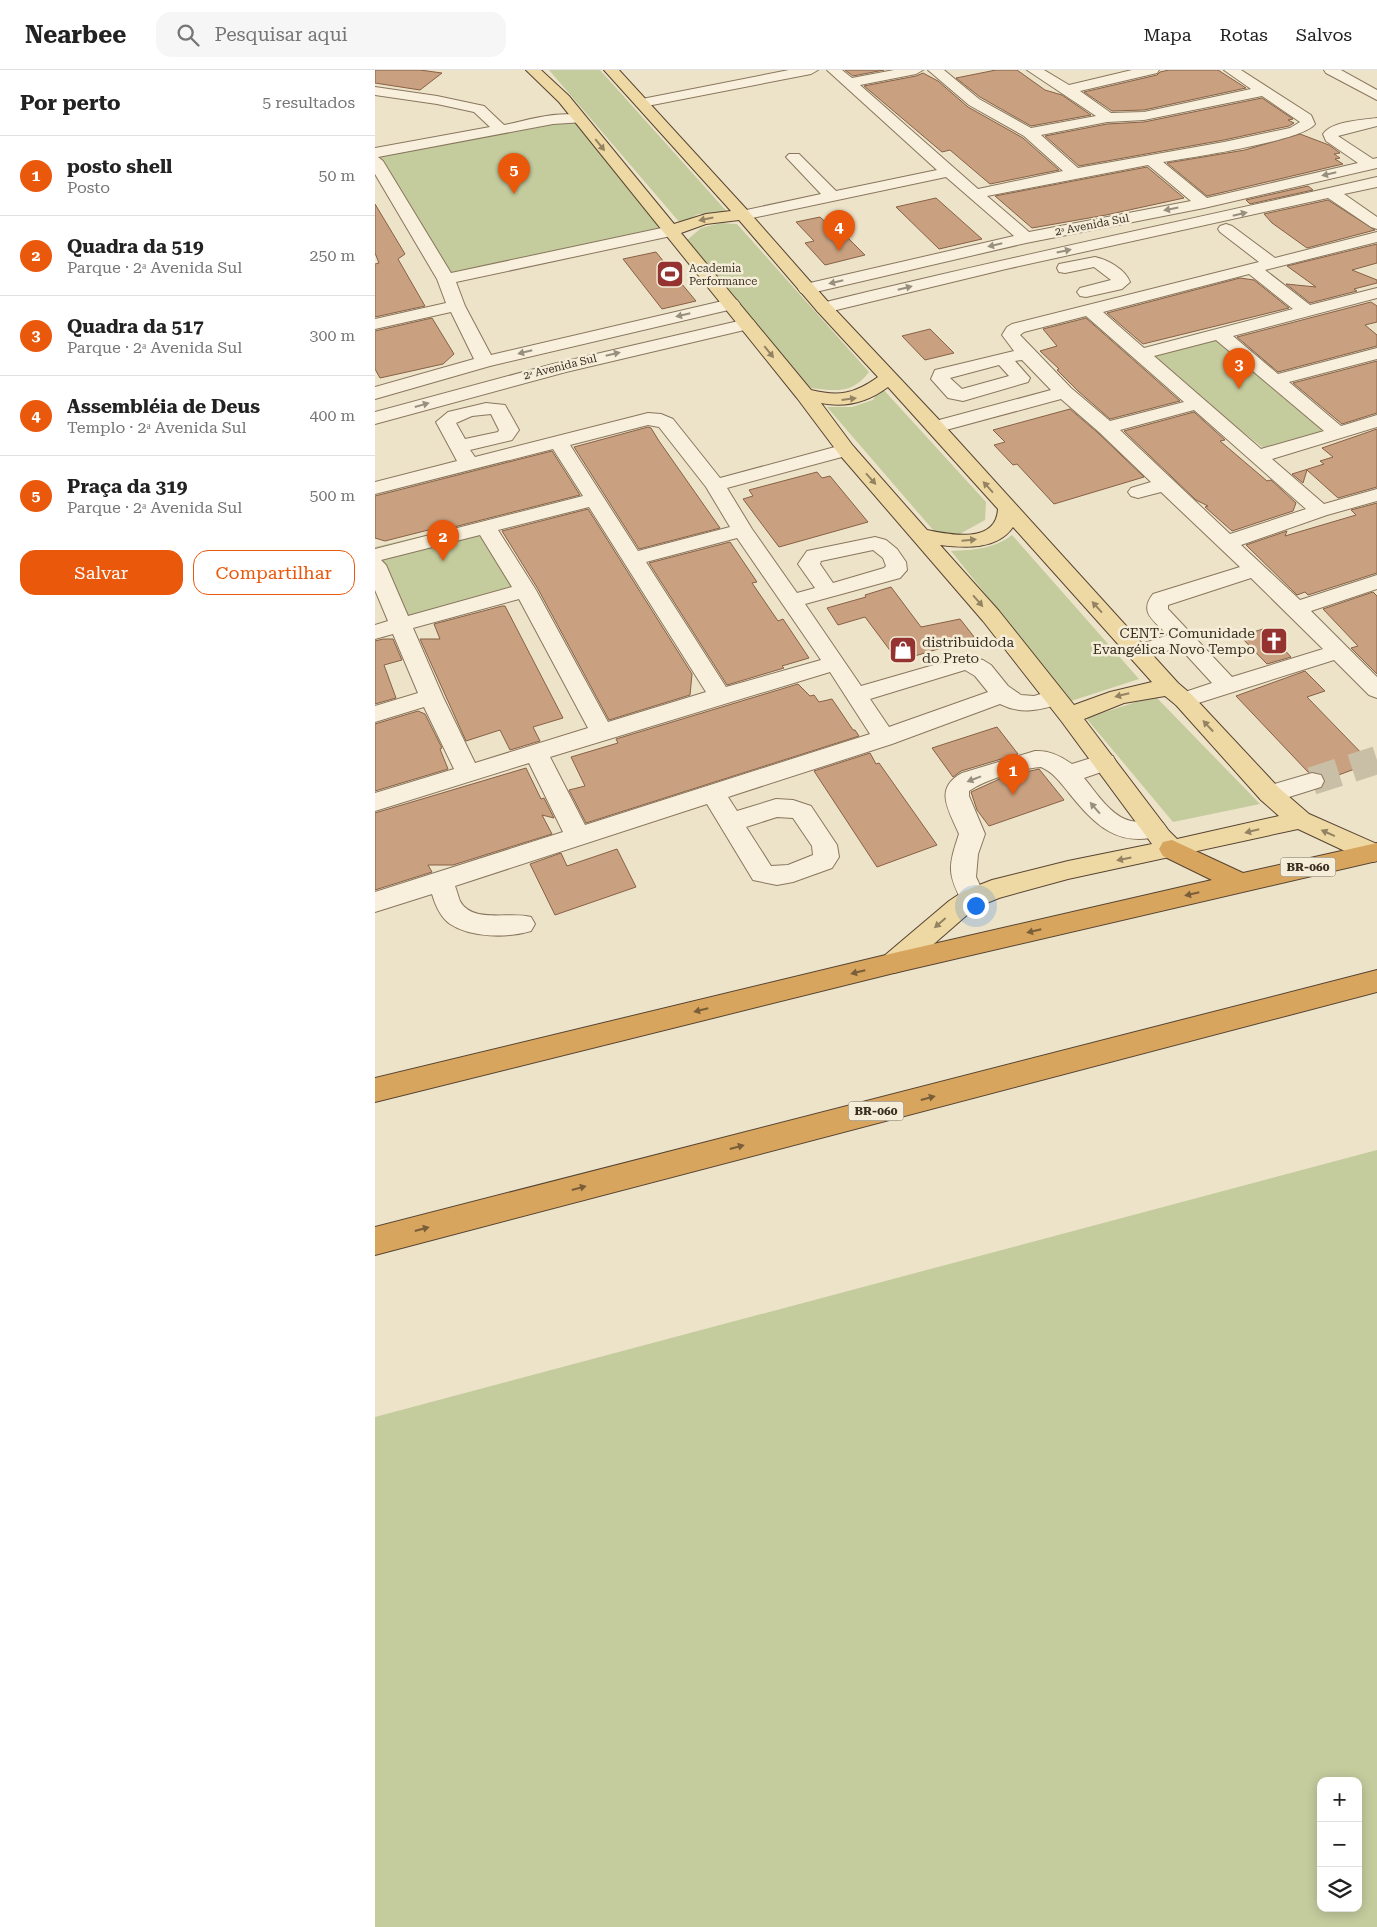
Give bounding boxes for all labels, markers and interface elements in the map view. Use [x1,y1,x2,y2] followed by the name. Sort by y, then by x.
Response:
[156,12,506,57] search box
[25,21,126,49] text: Nearbee
[174,21,202,49] icon: search
[214,23,348,46] text: Pesquisar aqui
[1143,24,1191,45] text: Mapa
[1219,24,1268,45] text: Rotas
[1296,24,1352,45] text: Salvos
[20,91,121,115] text: Por perto
[262,93,355,112] text: 5 resultados
[595,138,606,151] one-way arrow
[498,153,530,194] pin: 5
[67,155,172,178] text: posto shell
[32,166,40,185] text: 1
[318,166,355,185] text: 50 m
[1321,170,1337,178] one-way arrow
[67,178,110,197] text: Posto
[1163,205,1179,213] one-way arrow
[823,210,855,251] pin: 4
[1232,210,1247,218] one-way arrow
[1054,211,1131,239] street label: 2ᵃ Avenida Sul
[699,215,714,223] one-way arrow
[67,235,204,258] text: Quadra da 519
[987,241,1002,249] one-way arrow
[32,246,40,265] text: 2
[309,246,355,265] text: 250 m
[1056,247,1072,255] one-way arrow
[67,258,242,277] text: Parque · 2ᵃ Avenida Sul
[655,259,685,289] sports icon: Academia Performance
[689,262,757,288] place label: Academia Performance
[829,278,844,286] one-way arrow
[898,284,913,292] one-way arrow
[676,311,691,319] one-way arrow
[67,315,204,338] text: Quadra da 517
[32,326,40,345] text: 3
[309,326,355,345] text: 300 m
[67,338,242,357] text: Parque · 2ᵃ Avenida Sul
[764,345,775,358] one-way arrow
[518,348,533,356] one-way arrow
[1223,348,1255,389] pin: 3
[605,350,620,358] one-way arrow
[522,351,599,382] street label: 2ᵃ Avenida Sul
[67,395,260,418] text: Assembléia de Deus
[841,395,857,403] one-way arrow
[415,400,430,408] one-way arrow
[32,406,40,425] text: 4
[309,406,355,425] text: 400 m
[67,418,247,437] text: Templo · 2ᵃ Avenida Sul
[865,472,877,484] one-way arrow
[67,475,187,498] text: Praça da 319
[983,480,994,493] one-way arrow
[32,486,40,505] text: 5
[309,486,355,505] text: 500 m
[67,498,242,517] text: Parque · 2ᵃ Avenida Sul
[427,520,459,561] pin: 2
[962,536,978,544] one-way arrow
[20,550,183,595] button: Salvar
[193,550,355,595] button: Compartilhar
[972,595,983,608] one-way arrow
[1091,602,1103,614] one-way arrow
[1093,625,1255,657] place label: CENT- Comunidade Evangélica Novo Tempo
[1259,626,1289,656] church icon: CENT- Comunidade Evangélica Novo Tempo
[922,634,1014,666] place label: distribuidoda do Preto
[888,635,918,665] shop icon: distribuidoda do Preto
[1114,691,1129,699] one-way arrow
[1202,721,1214,733] one-way arrow
[997,754,1029,795] pin: 1
[967,776,982,783] one-way arrow
[1089,802,1101,814] one-way arrow
[1245,827,1260,835] one-way arrow
[1321,828,1335,836] one-way arrow
[1116,855,1131,863] one-way arrow
[1281,858,1335,876] road number: BR-060
[1184,890,1200,898] one-way arrow
[963,893,989,919] your location
[934,918,947,929] one-way arrow
[1026,927,1041,935] one-way arrow
[851,968,866,976] one-way arrow
[693,1006,708,1014] one-way arrow
[920,1094,935,1102] one-way arrow
[849,1102,903,1120] road number: BR-060
[729,1143,744,1151] one-way arrow
[572,1184,587,1192] one-way arrow
[415,1225,430,1233] one-way arrow
[1317,1777,1362,1912] map controls
[1317,1777,1362,1822] button: +
[1317,1822,1362,1867] button: −
[1317,1867,1362,1912] button: layers

